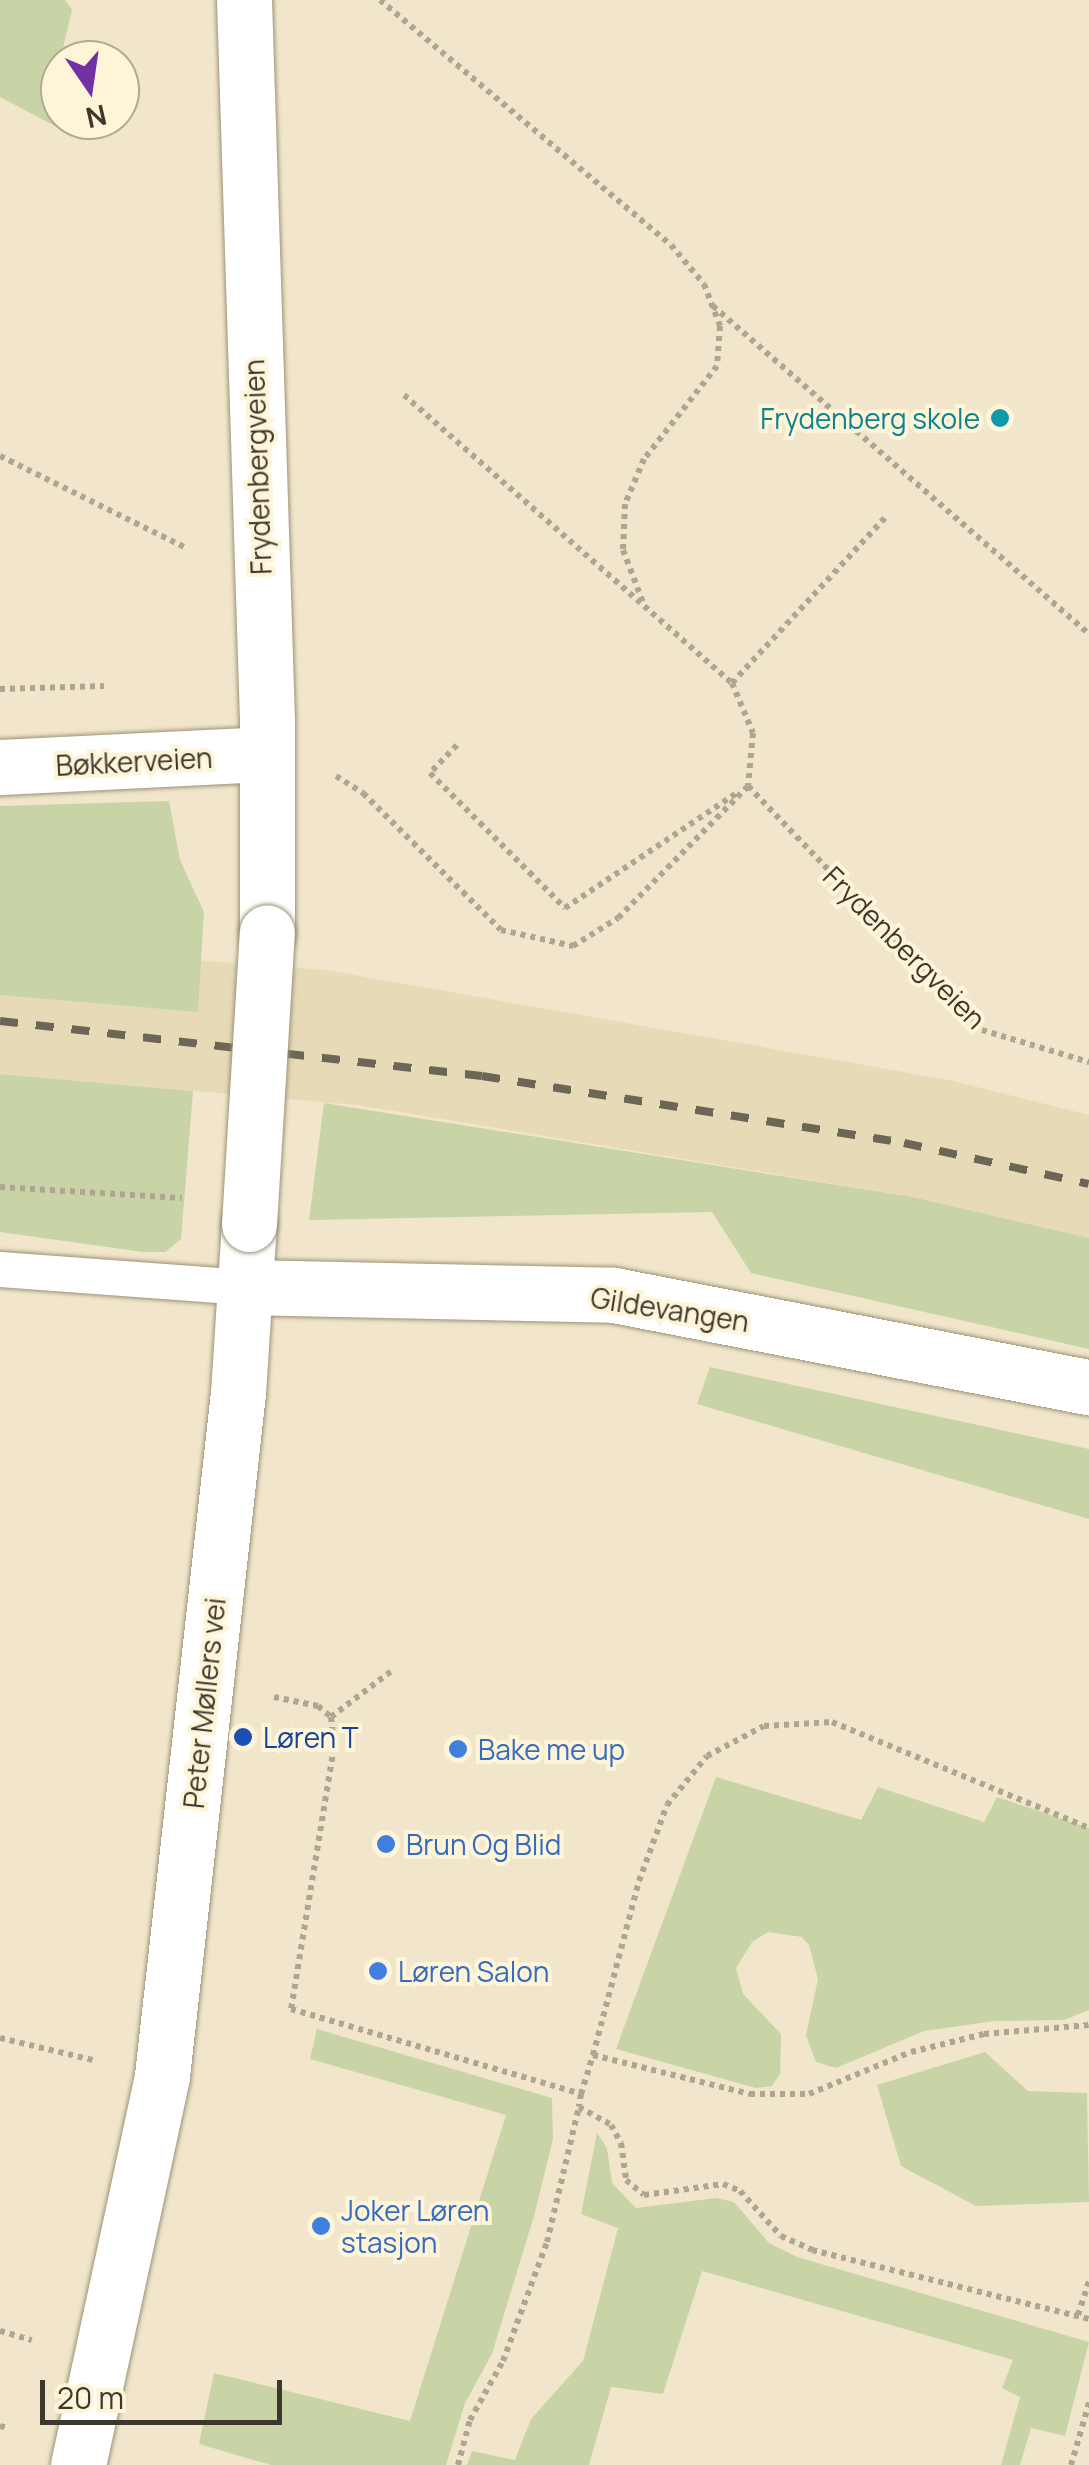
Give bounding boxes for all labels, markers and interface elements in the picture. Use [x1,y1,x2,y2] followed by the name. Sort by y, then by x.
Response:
[40,40,140,140] north arrow
[82,97,110,138] text: N
[236,359,278,575] street label: Frydenbergveien
[760,401,980,435] place label: Frydenberg skole
[989,407,1011,429] marker: Frydenberg skole
[55,740,213,782] street label: Bøkkerveien
[817,859,993,1035] street label: Frydenbergveien
[588,1280,752,1338] street label: Gildevangen
[176,1596,232,1810] street label: Peter Møllers vei
[263,1720,359,1754] place label: Løren T
[232,1726,254,1748] marker: Løren T
[478,1732,625,1766] place label: Bake me up
[447,1738,469,1760] marker: Bake me up
[406,1827,561,1861] place label: Brun Og Blid
[375,1833,397,1855] marker: Brun Og Blid
[398,1954,549,1988] place label: Løren Salon
[367,1960,389,1982] marker: Løren Salon
[341,2193,489,2259] place label: Joker Løren stasjon
[310,2215,332,2237] marker: Joker Løren stasjon
[45,2360,288,2422] scale bar
[57,2377,124,2418] text: 20 m

